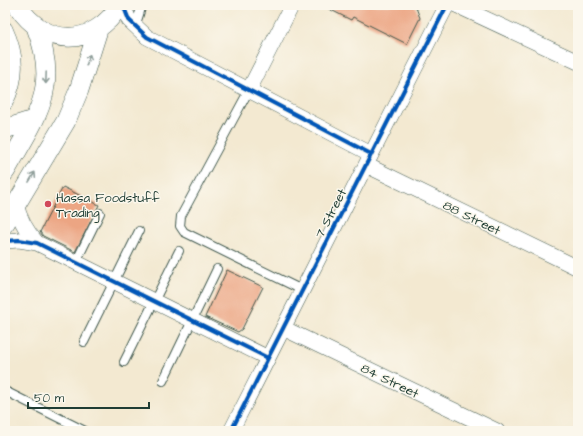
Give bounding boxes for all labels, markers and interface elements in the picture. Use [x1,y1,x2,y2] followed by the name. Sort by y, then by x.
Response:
[85,54,92,67] one-way arrow
[43,71,50,84] one-way arrow
[28,171,36,183] one-way arrow
[311,185,351,241] street label: 7 Street
[56,189,160,223] place label: Hassa Foodstuff Trading
[440,196,504,240] street label: 88 Street
[43,199,53,209] marker: Hassa Foodstuff Trading
[357,359,422,403] street label: 84 Street
[28,384,149,410] scale bar
[34,390,65,407] text: 50 m

